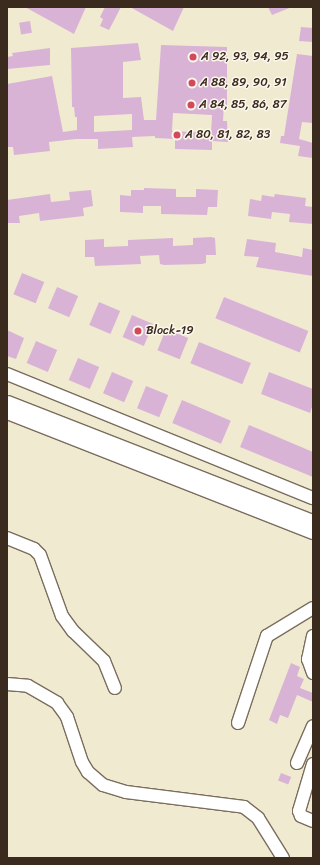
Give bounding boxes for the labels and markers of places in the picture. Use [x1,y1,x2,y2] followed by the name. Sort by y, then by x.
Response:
[201,50,289,64] place label: A 92, 93, 94, 95
[188,52,198,62] marker: A 92, 93, 94, 95
[200,76,287,90] place label: A 88, 89, 90, 91
[187,78,197,88] marker: A 88, 89, 90, 91
[199,98,286,112] place label: A 84, 85, 86, 87
[186,100,196,110] marker: A 84, 85, 86, 87
[185,128,270,142] place label: A 80, 81, 82, 83
[172,130,182,140] marker: A 80, 81, 82, 83
[146,324,194,338] place label: Block-19
[133,326,143,336] marker: Block-19

